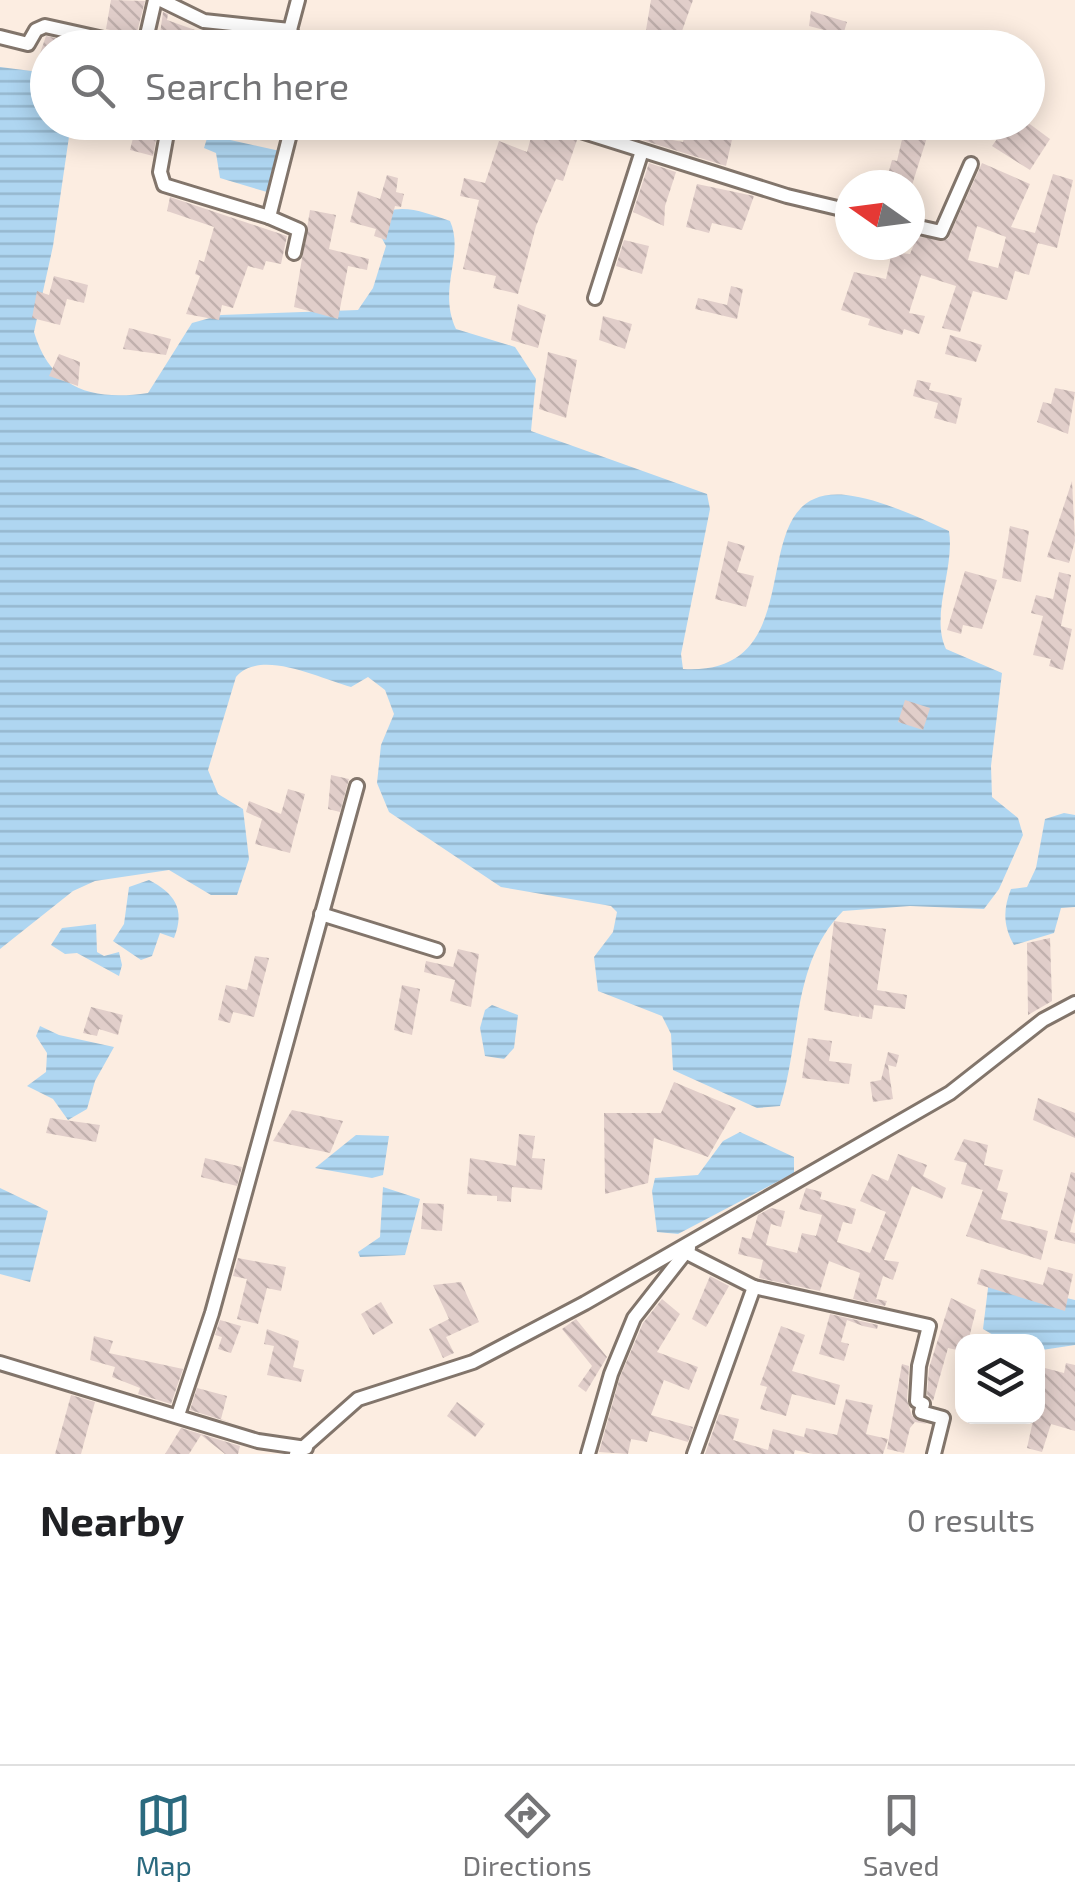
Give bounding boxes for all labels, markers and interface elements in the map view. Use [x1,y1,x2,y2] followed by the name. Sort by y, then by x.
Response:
[30,30,1045,140] search box
[65,58,120,113] icon: search
[145,62,349,108] text: Search here
[835,170,925,260] north arrow
[955,1334,1045,1424] map controls
[955,1334,1045,1424] button: layers
[40,1494,184,1544] text: Nearby
[907,1500,1035,1538] text: 0 results
[135,1788,192,1882] tab: Map
[463,1788,592,1882] tab: Directions
[863,1788,940,1882] tab: Saved

